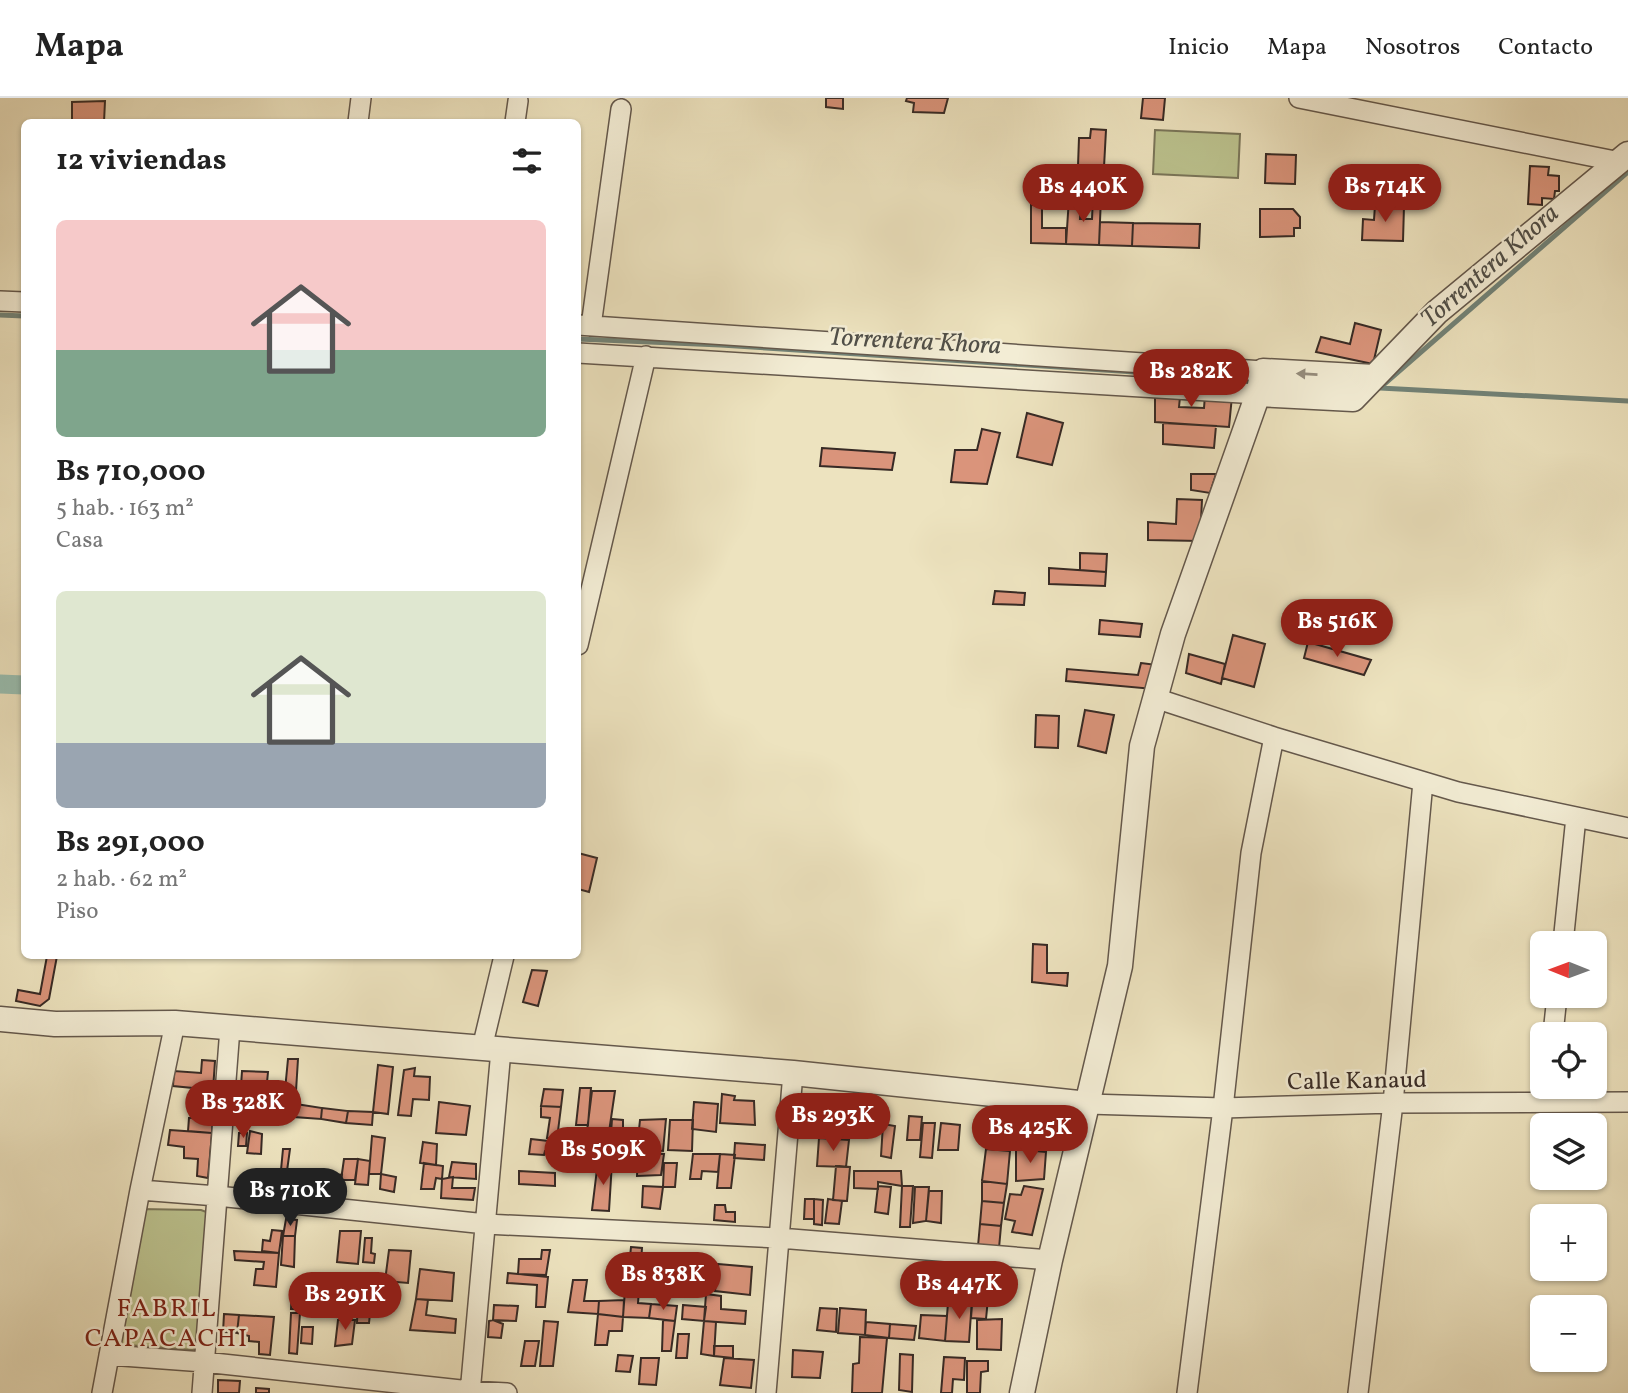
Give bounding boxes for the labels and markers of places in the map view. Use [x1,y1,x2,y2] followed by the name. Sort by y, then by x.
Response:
[1018,164,1148,224] pin: Bs 440K
[1320,164,1450,224] pin: Bs 714K
[1126,350,1256,409] pin: Bs 282K
[1272,600,1402,659] pin: Bs 516K
[178,1080,308,1140] pin: Bs 328K
[768,1094,898,1153] pin: Bs 293K
[965,1105,1095,1165] pin: Bs 425K
[538,1128,668,1187] pin: Bs 509K
[225,1168,355,1228] pin: Bs 710K
[598,1252,728,1312] pin: Bs 838K
[894,1262,1024,1321] pin: Bs 447K
[280,1272,410,1332] pin: Bs 291K

